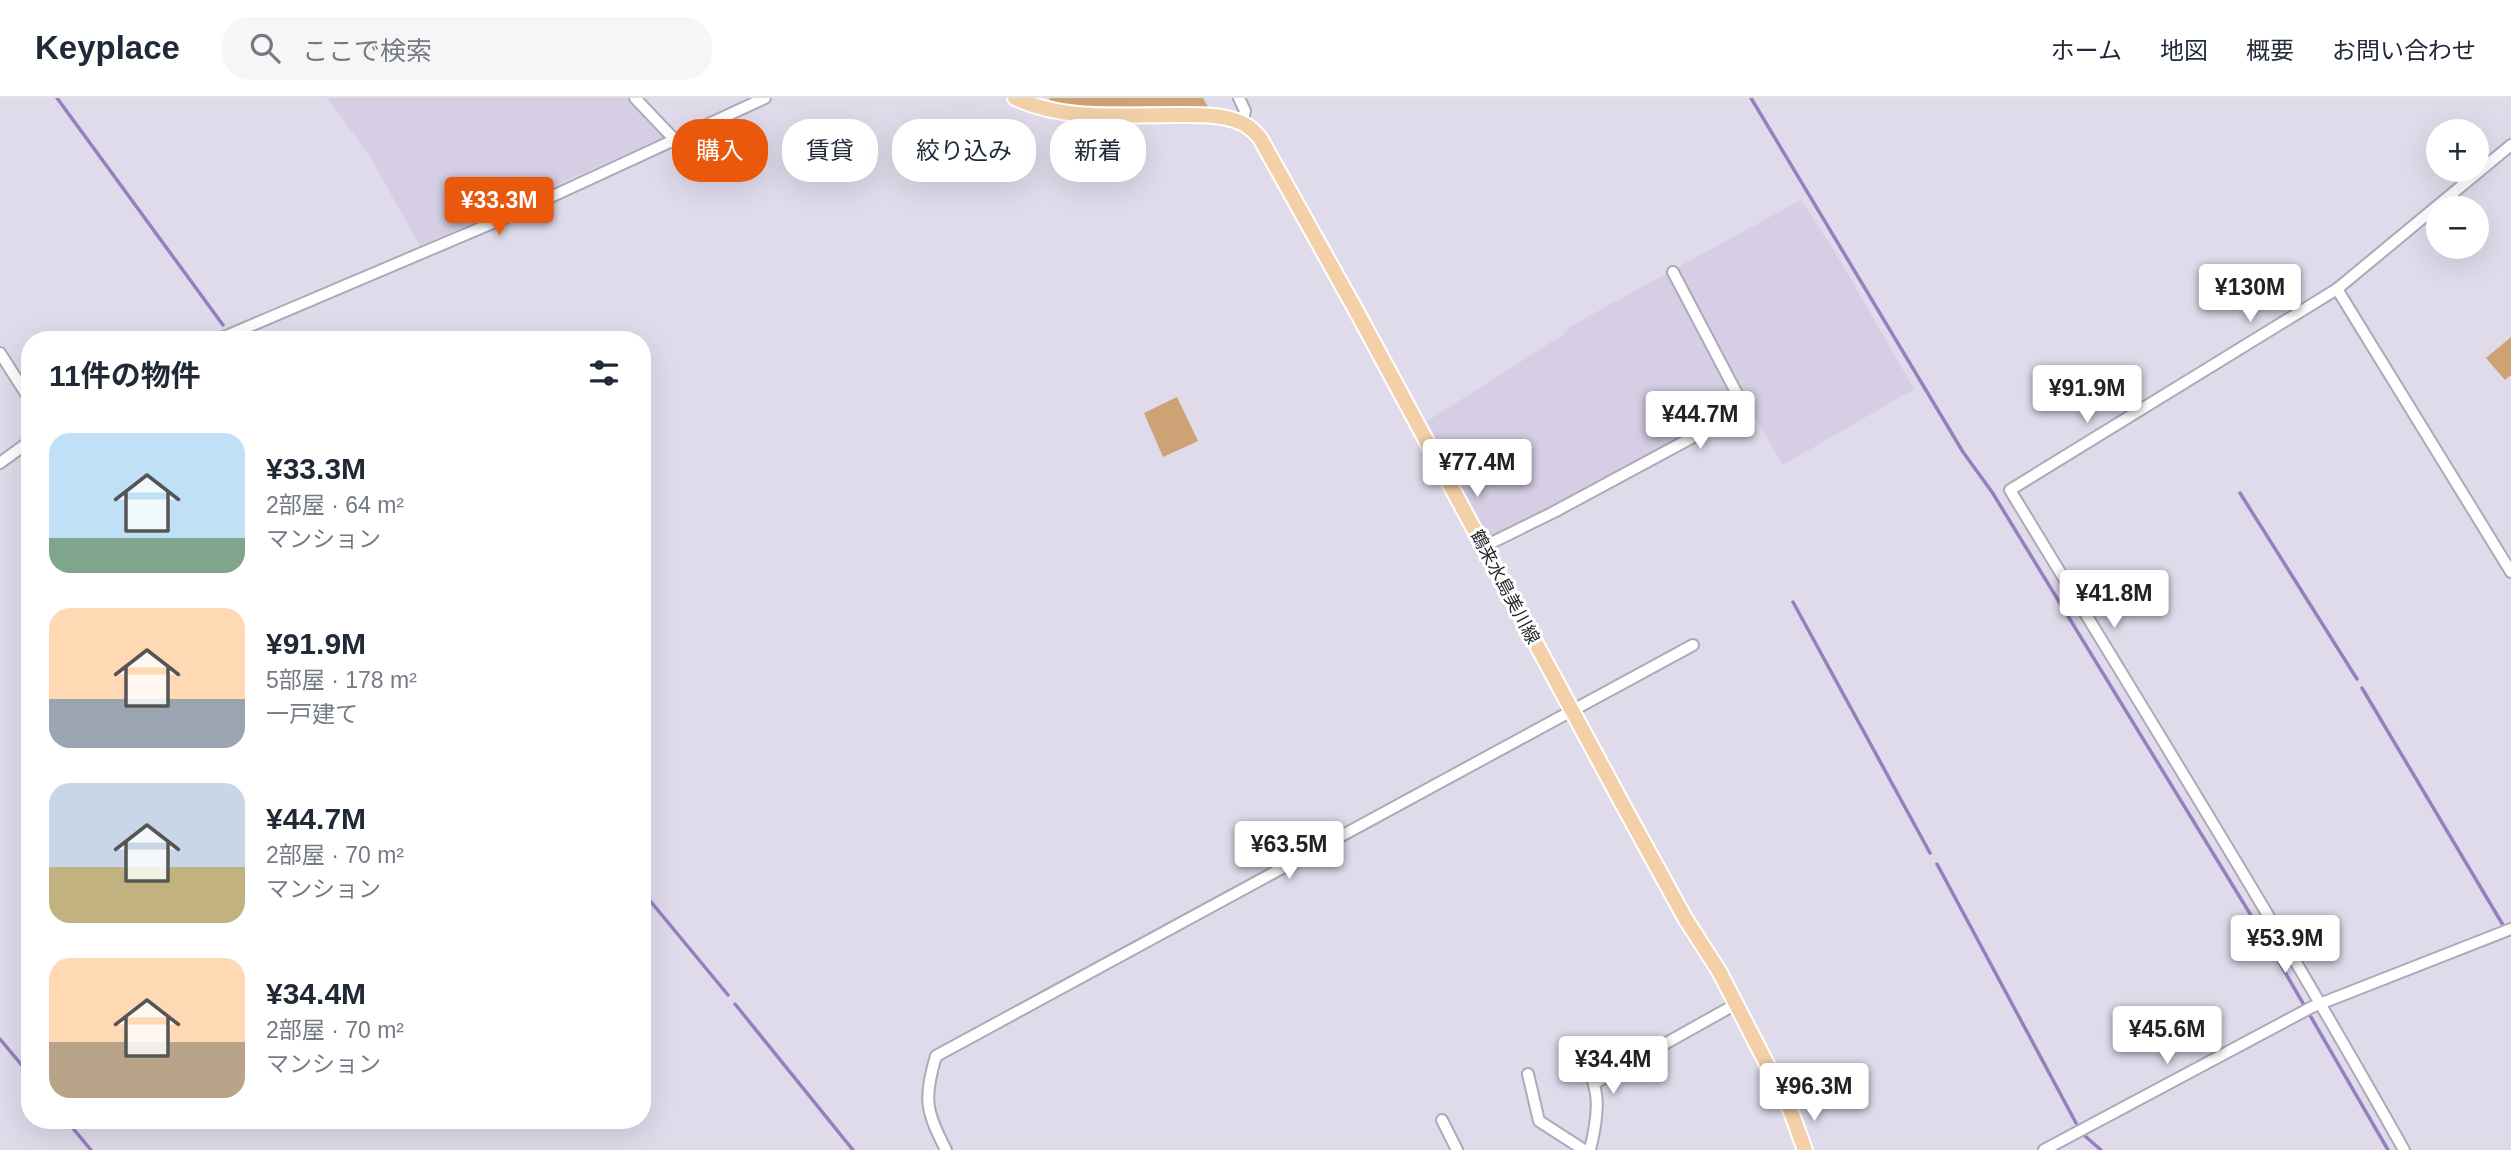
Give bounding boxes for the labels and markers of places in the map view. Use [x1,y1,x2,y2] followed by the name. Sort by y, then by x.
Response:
[442,178,556,237] pin: ¥33.3M
[2201,264,2299,324] pin: ¥130M
[2030,366,2144,425] pin: ¥91.9M
[1643,392,1757,451] pin: ¥44.7M
[1420,440,1534,499] pin: ¥77.4M
[2057,570,2171,630] pin: ¥41.8M
[1232,822,1346,881] pin: ¥63.5M
[2228,916,2342,975] pin: ¥53.9M
[2110,1006,2224,1066] pin: ¥45.6M
[1556,1037,1670,1096] pin: ¥34.4M
[1757,1063,1871,1123] pin: ¥96.3M

